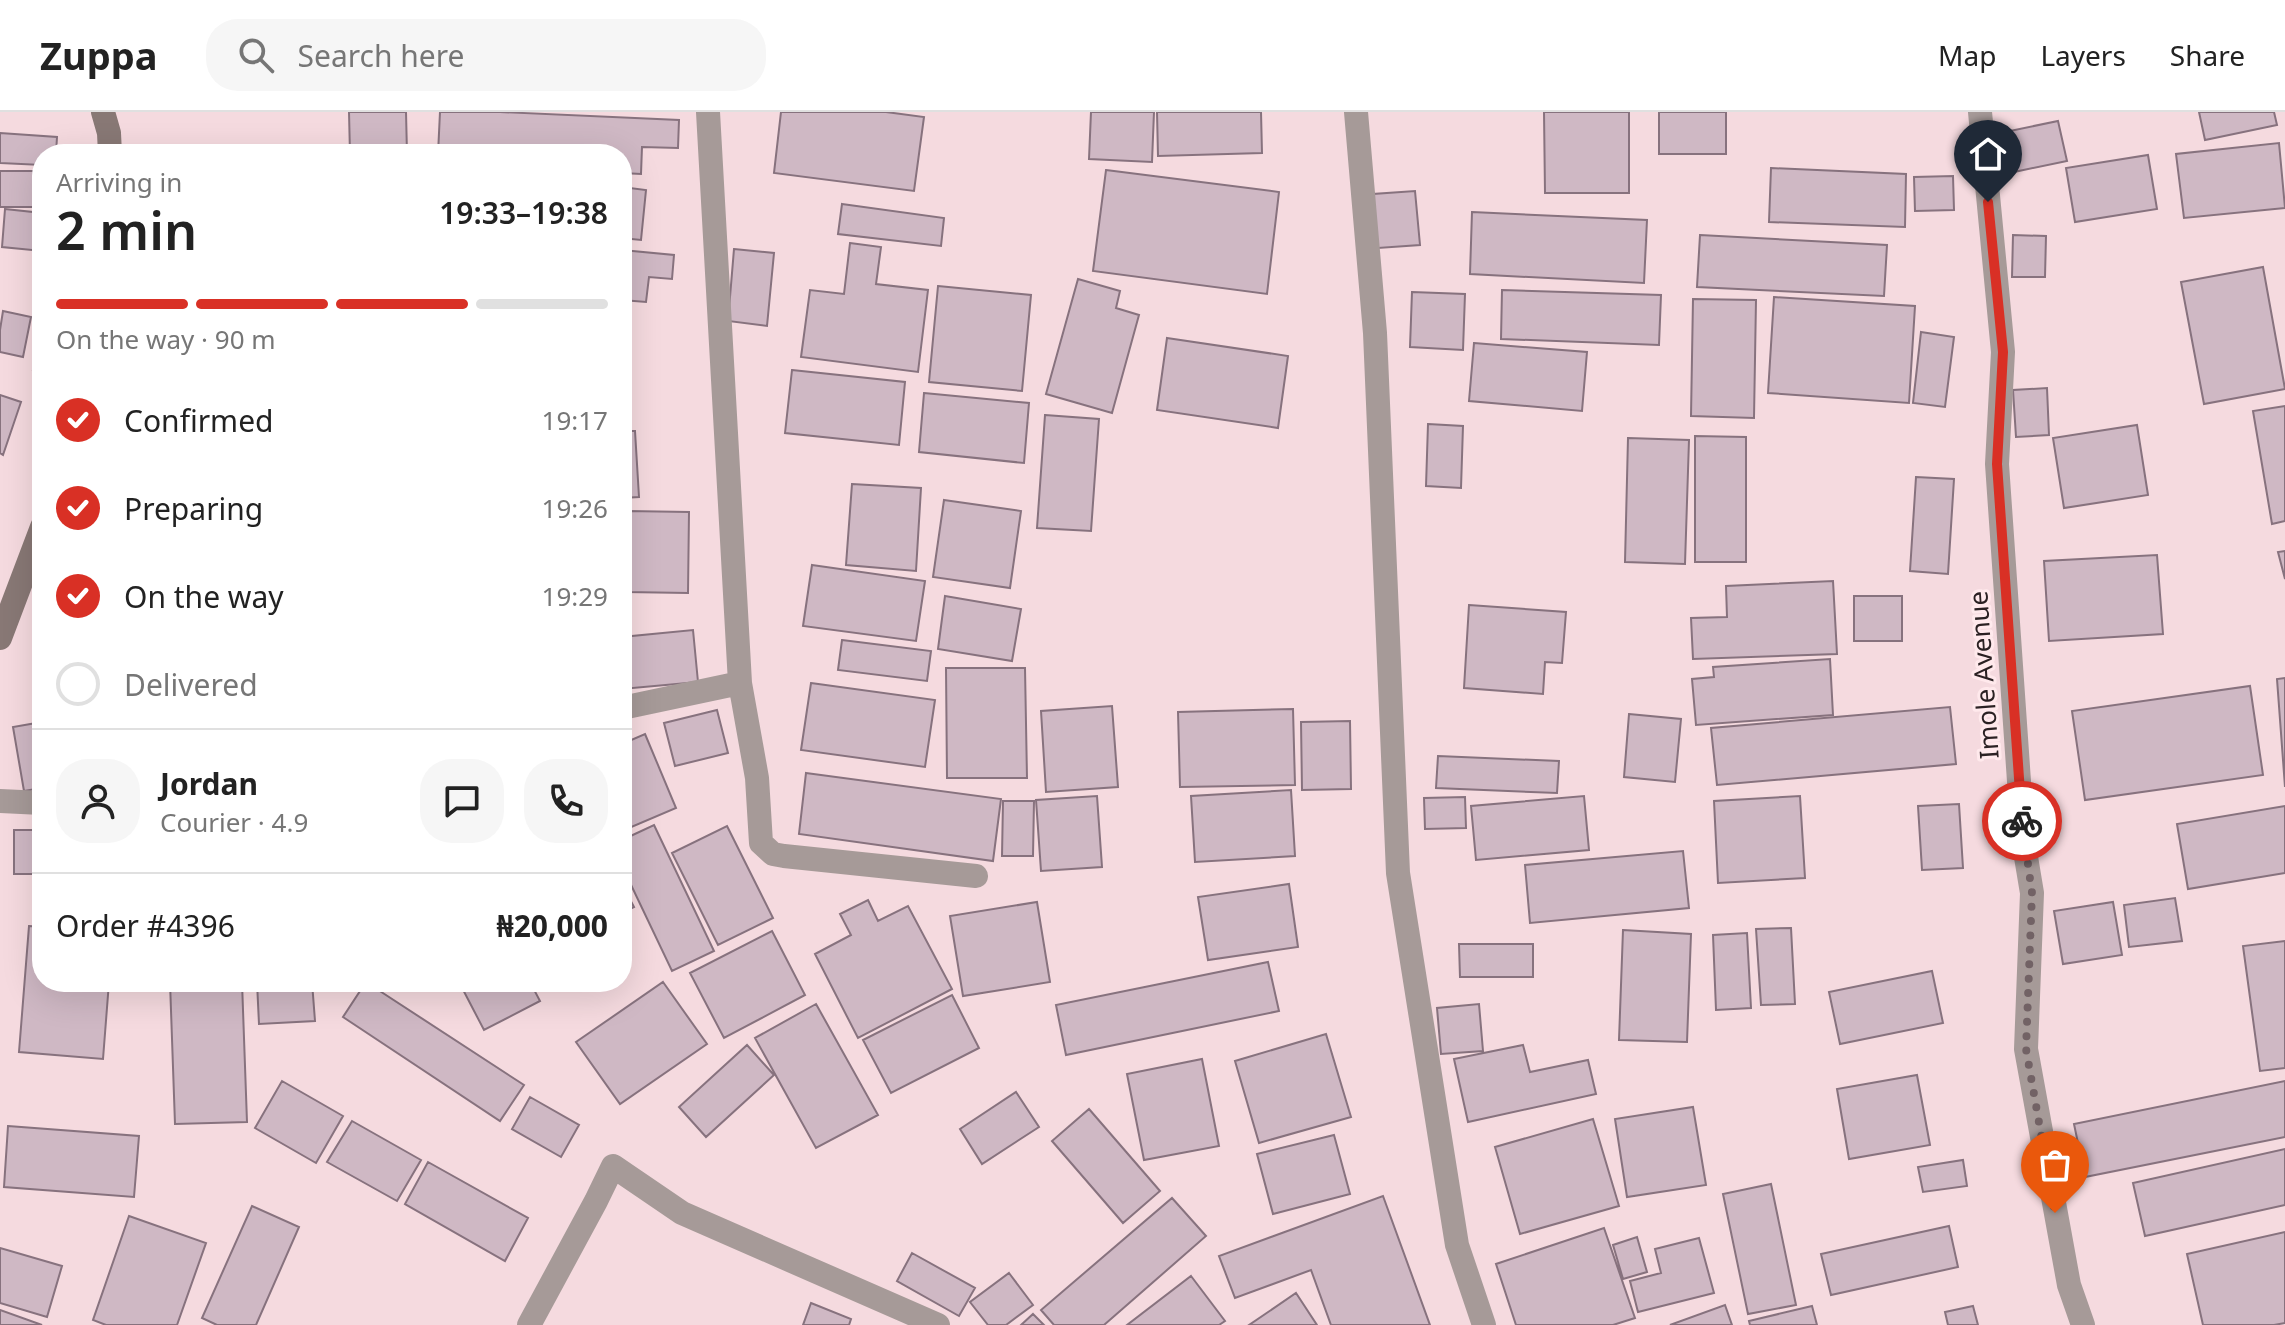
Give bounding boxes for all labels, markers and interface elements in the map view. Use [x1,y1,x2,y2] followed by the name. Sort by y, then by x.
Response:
[206,19,766,91] search box
[40,29,158,81] text: Zuppa
[234,33,278,77] icon: search
[298,35,464,76] text: Search here
[1938,36,1996,74] text: Map
[2040,36,2126,74] text: Layers
[2170,36,2245,74] text: Share
[1954,120,2022,202] pin
[1966,132,2010,176] icon: home
[56,164,182,200] text: Arriving in
[439,192,608,233] text: 19:33–19:38
[56,194,197,265] text: 2 min
[56,321,276,357] text: On the way · 90 m
[56,398,100,442] icon: check
[124,400,274,441] text: Confirmed
[542,402,608,438] text: 19:17
[56,486,100,530] icon: check
[124,488,263,529] text: Preparing
[542,490,608,526] text: 19:26
[56,574,100,618] icon: check
[124,576,284,617] text: On the way
[542,578,608,614] text: 19:29
[1959,590,2007,760] street label: Imole Avenue
[124,664,258,705] text: Delivered
[56,759,140,843] button: person
[420,759,504,843] button: chat
[524,759,608,843] button: phone
[160,763,258,804] text: Jordan
[1982,781,2062,861] courier
[2000,799,2044,843] icon: bike
[160,804,308,840] text: Courier · 4.9
[56,905,235,946] text: Order #4396
[496,905,608,946] text: ₦20,000
[2021,1131,2089,1213] pin
[2033,1143,2077,1187] icon: bag

